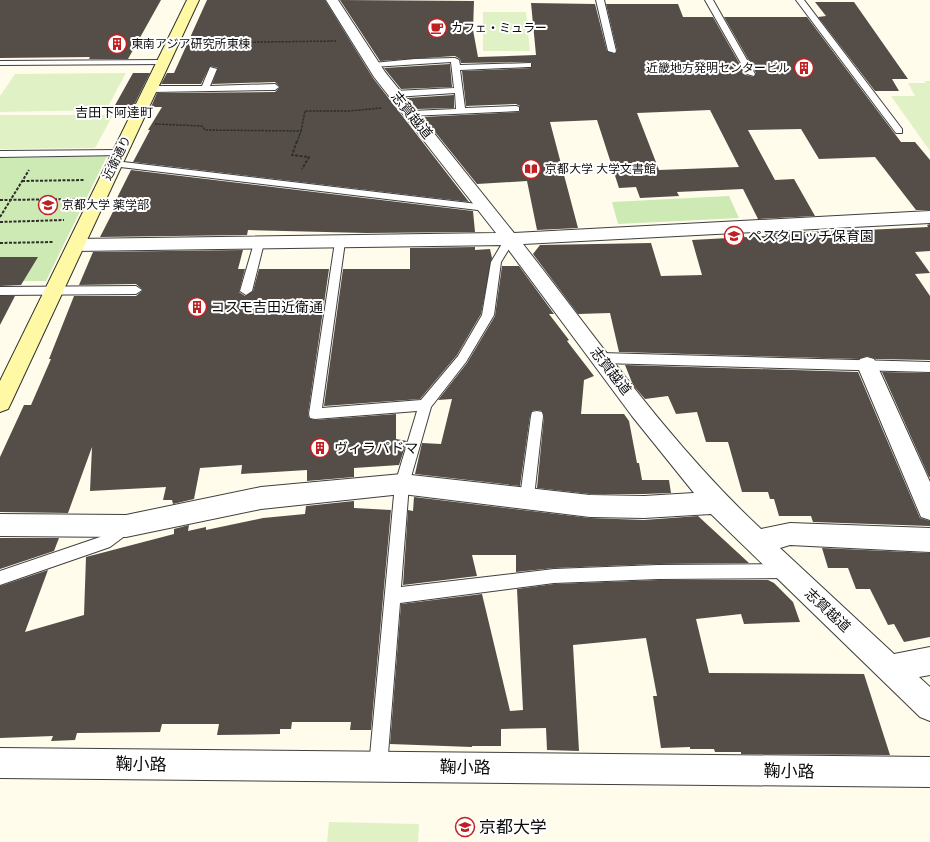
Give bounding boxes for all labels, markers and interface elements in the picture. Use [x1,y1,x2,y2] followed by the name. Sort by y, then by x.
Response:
[426,17,448,39] cafe icon: カフェ・ミュラー
[451,19,547,38] place label: カフェ・ミュラー
[106,33,128,55] building icon: 東南アジア研究所東棟
[131,35,251,54] place label: 東南アジア研究所東棟
[793,57,815,79] building icon: 近畿地方発明センタービル
[646,59,790,78] place label: 近畿地方発明センタービル
[386,87,437,144] street label: 志賀越道
[75,103,153,123] district label: 吉田下阿達町
[98,132,137,184] street label: 近衛通り
[520,158,542,180] library icon: 京都大学 大学文書館
[545,160,656,179] place label: 京都大学 大学文書館
[37,194,59,216] school or university icon: 京都大学 薬学部
[62,196,149,215] place label: 京都大学 薬学部
[723,225,745,247] school or university icon: ペスタロッチ保育園
[748,226,874,247] place label: ペスタロッチ保育園
[186,296,208,318] building icon: コスモ吉田近衛通
[211,297,323,318] place label: コスモ吉田近衛通
[585,343,636,400] street label: 志賀越道
[309,437,331,459] building icon: ヴィラパドマ
[334,438,418,459] place label: ヴィラパドマ
[800,584,855,637] street label: 志賀越道
[115,752,167,778] street label: 鞠小路
[439,755,491,781] street label: 鞠小路
[763,759,815,785] street label: 鞠小路
[479,815,547,841] place label: 京都大学
[454,816,476,838] school or university icon: 京都大学

